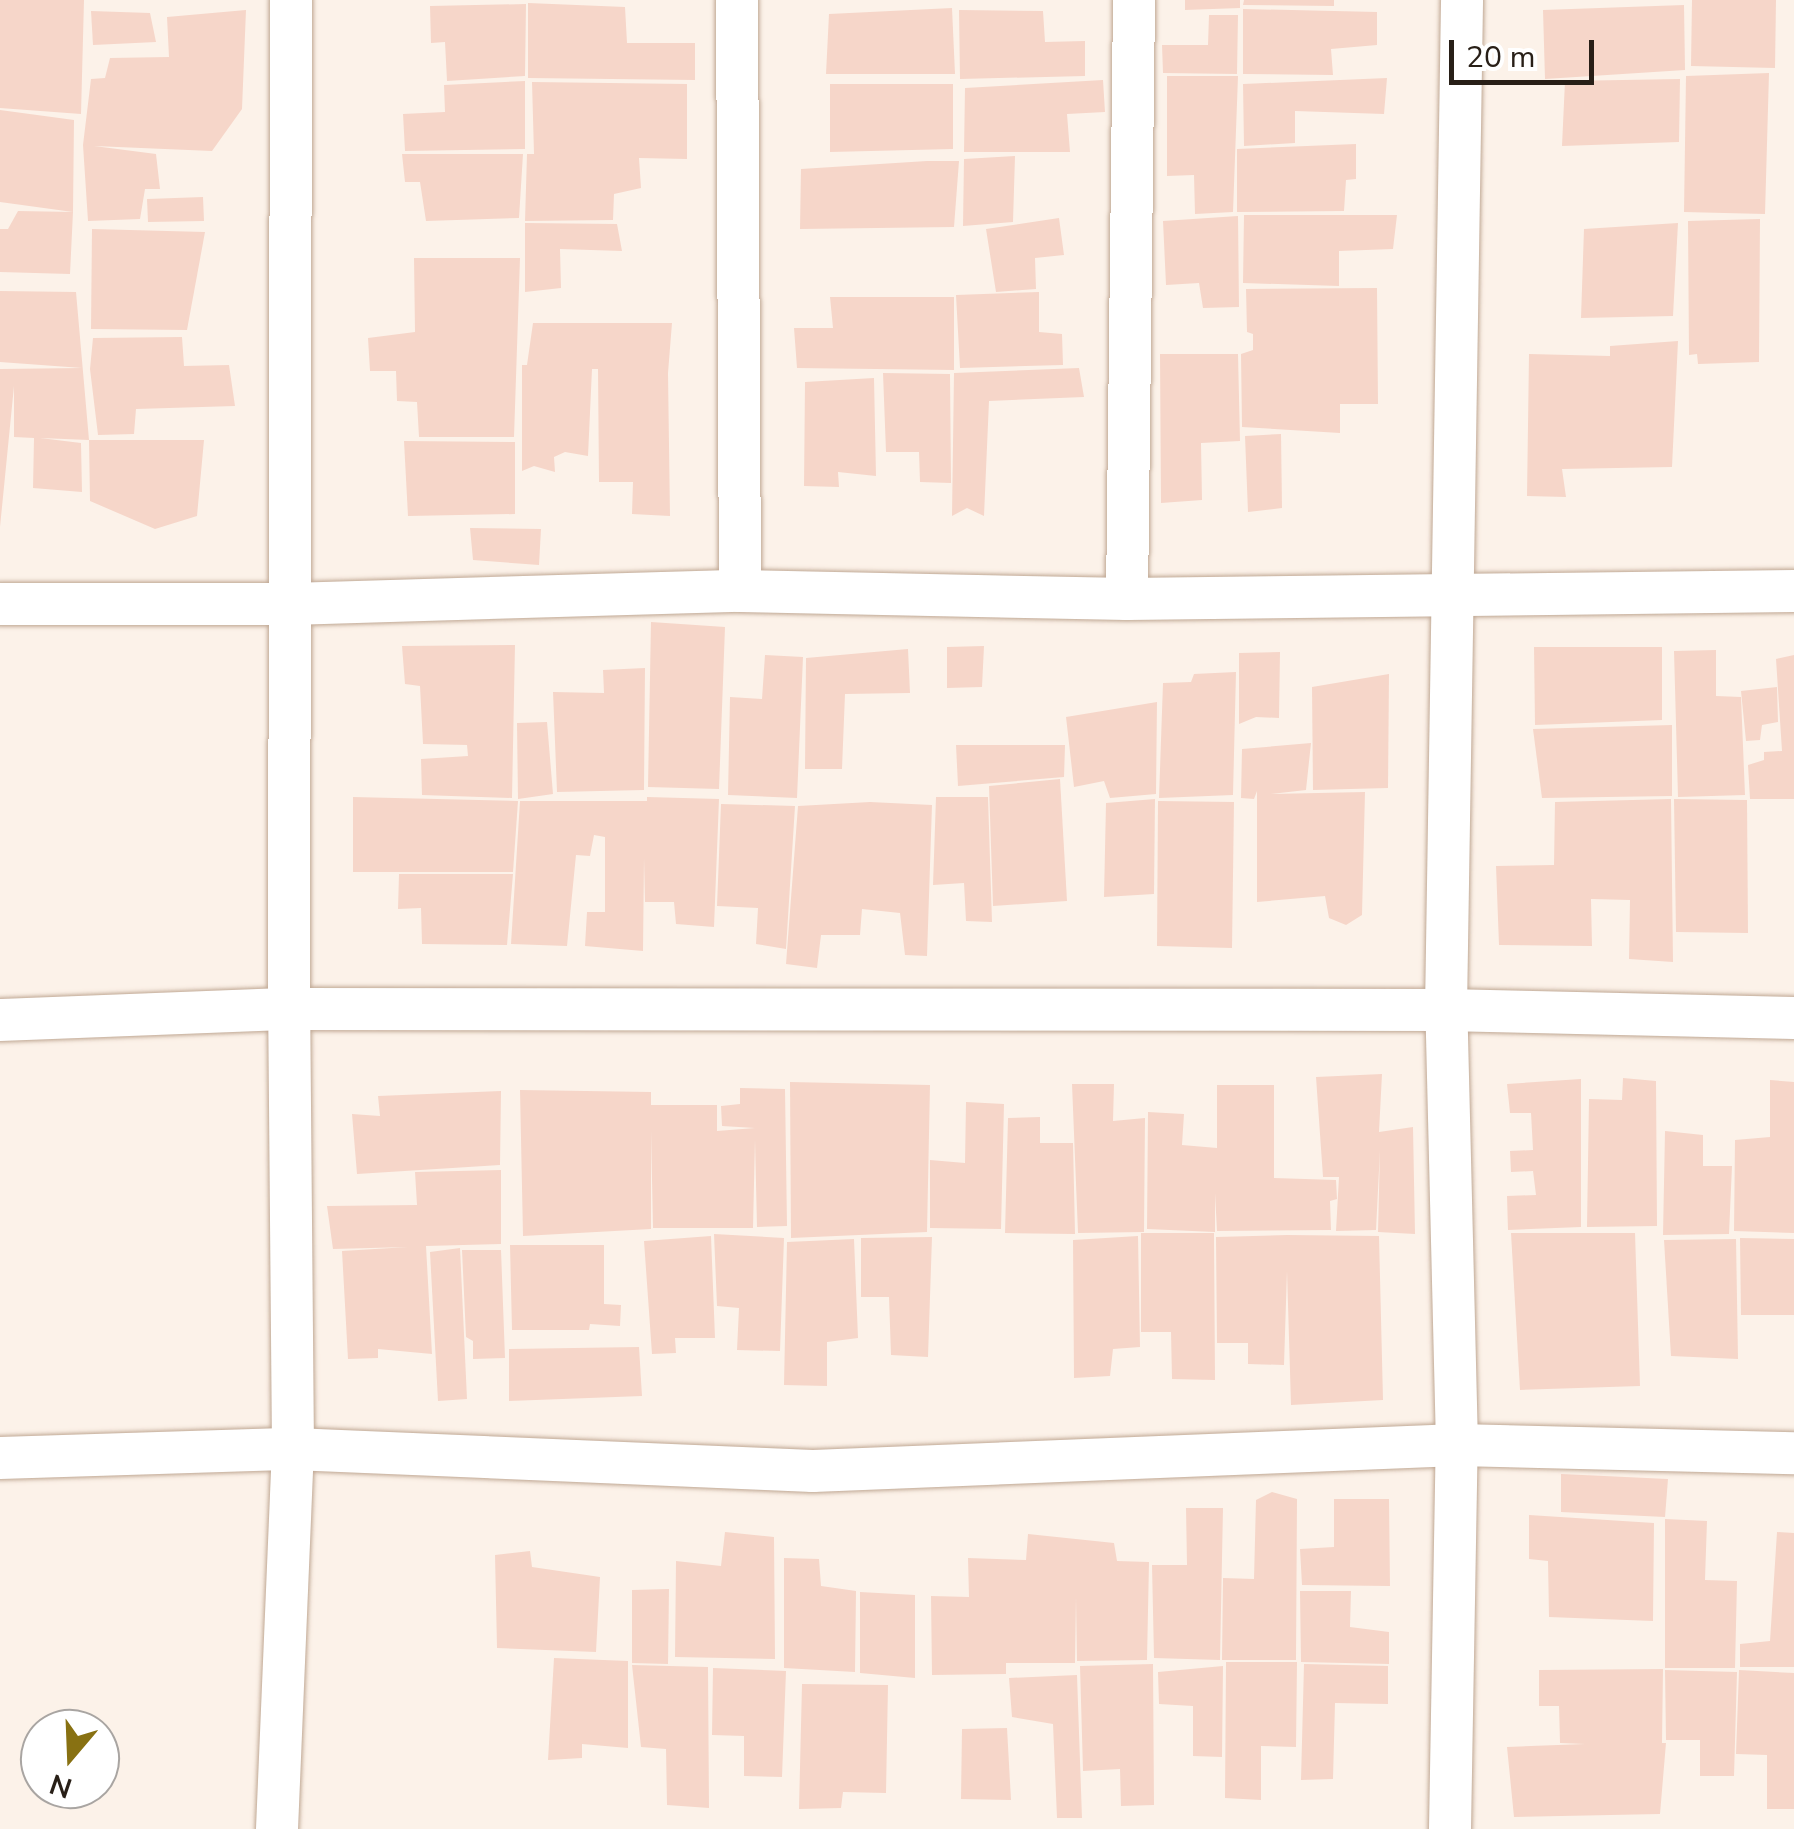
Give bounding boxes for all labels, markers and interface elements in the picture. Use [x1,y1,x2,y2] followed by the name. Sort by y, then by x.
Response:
[1454,20,1599,82] scale bar
[1466,37,1535,78] text: 20 m
[20,1709,120,1809] north arrow
[45,1764,77,1807] text: N

